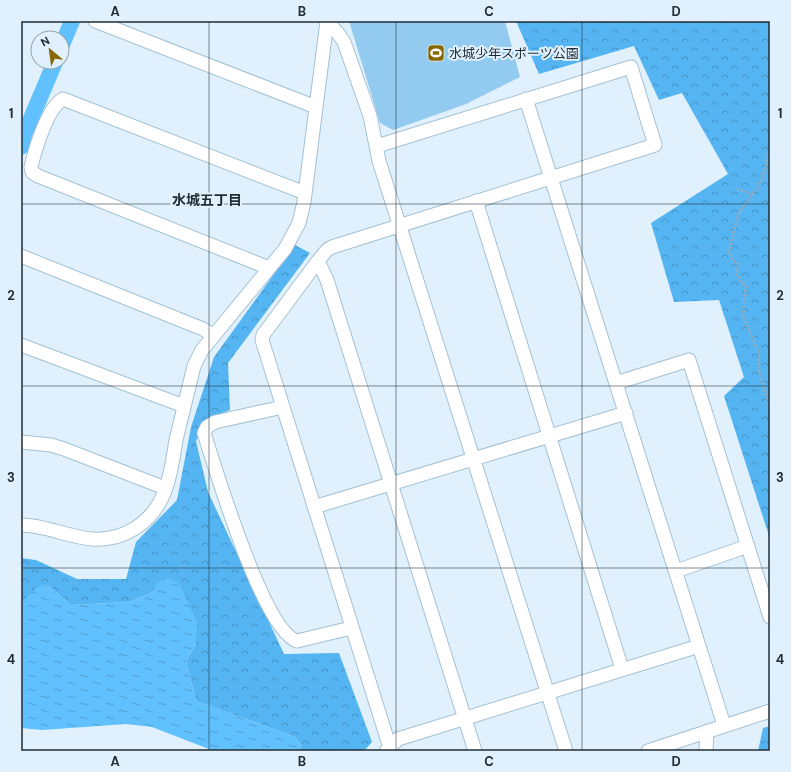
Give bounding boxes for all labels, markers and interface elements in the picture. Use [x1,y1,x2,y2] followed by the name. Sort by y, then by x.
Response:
[110,3,120,20] text: A
[298,3,306,20] text: B
[484,3,494,20] text: C
[671,3,681,20] text: D
[30,30,70,70] north arrow
[38,33,52,49] text: N
[426,43,446,63] sports icon: 水城少年スポーツ公園
[449,45,579,62] place label: 水城少年スポーツ公園
[9,105,13,122] text: 1
[778,105,782,122] text: 1
[172,191,242,209] district label: 水城五丁目
[7,287,15,304] text: 2
[776,287,784,304] text: 2
[7,469,15,486] text: 3
[776,469,784,486] text: 3
[7,651,15,668] text: 4
[776,651,784,668] text: 4
[110,753,120,770] text: A
[298,753,306,770] text: B
[484,753,494,770] text: C
[671,753,681,770] text: D

